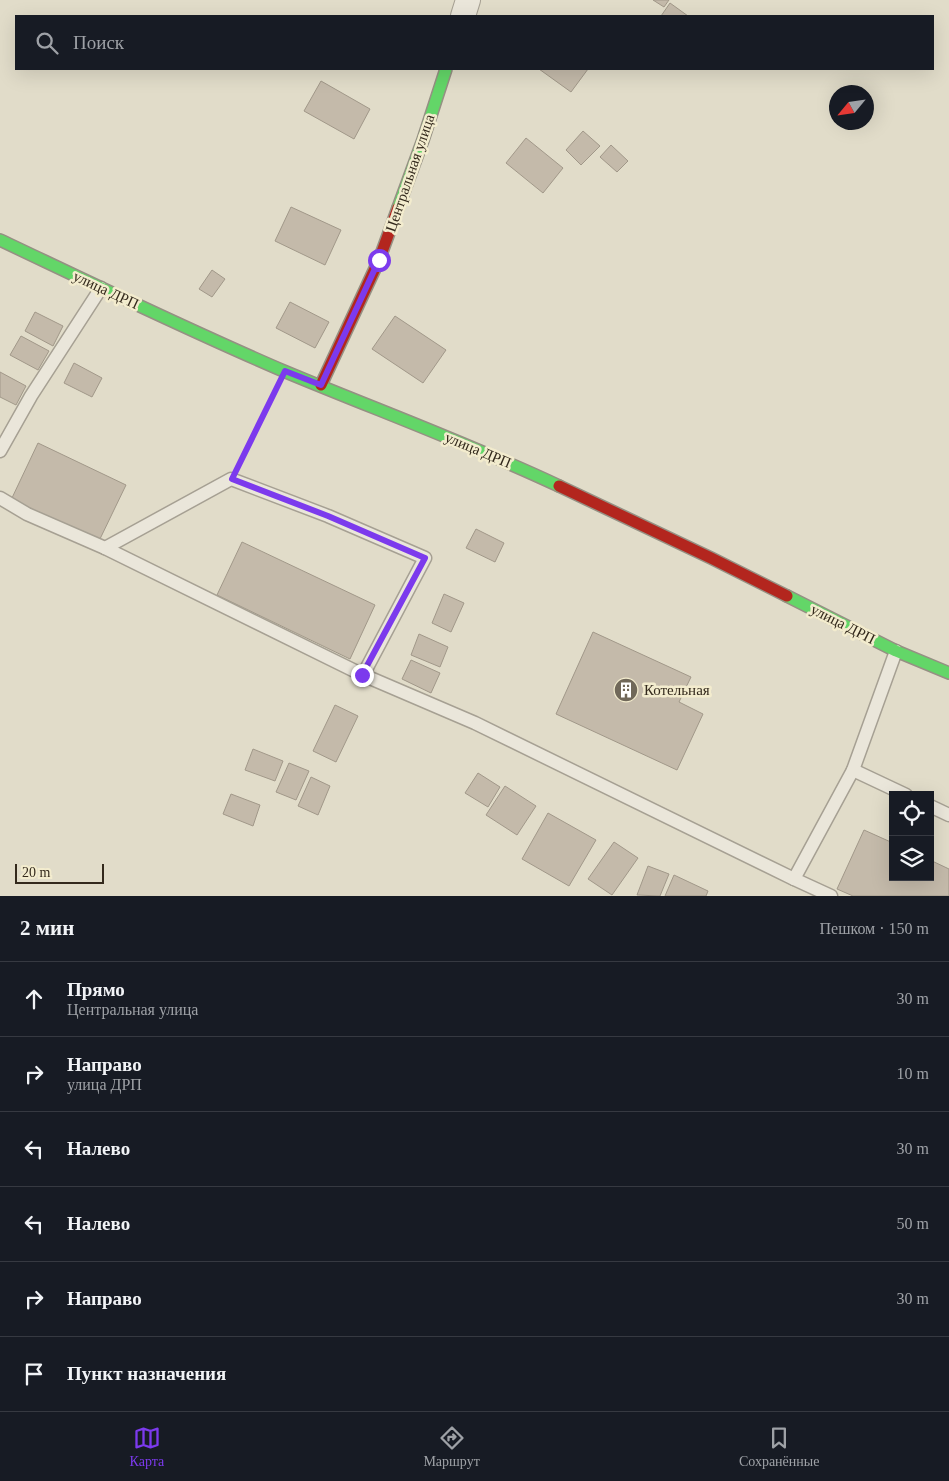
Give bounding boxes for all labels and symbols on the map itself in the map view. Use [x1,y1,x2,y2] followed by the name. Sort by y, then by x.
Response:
[829,85,874,130] north arrow
[382,112,438,234] street label: Центральная улица
[368,249,391,272] route start
[71,268,141,312] street label: улица ДРП
[443,429,514,471] street label: улица ДРП
[808,601,878,647] street label: улица ДРП
[351,664,374,687] route end
[613,677,639,703] building icon: Котельная
[644,682,710,698] place label: Котельная
[15,861,104,884] scale bar

